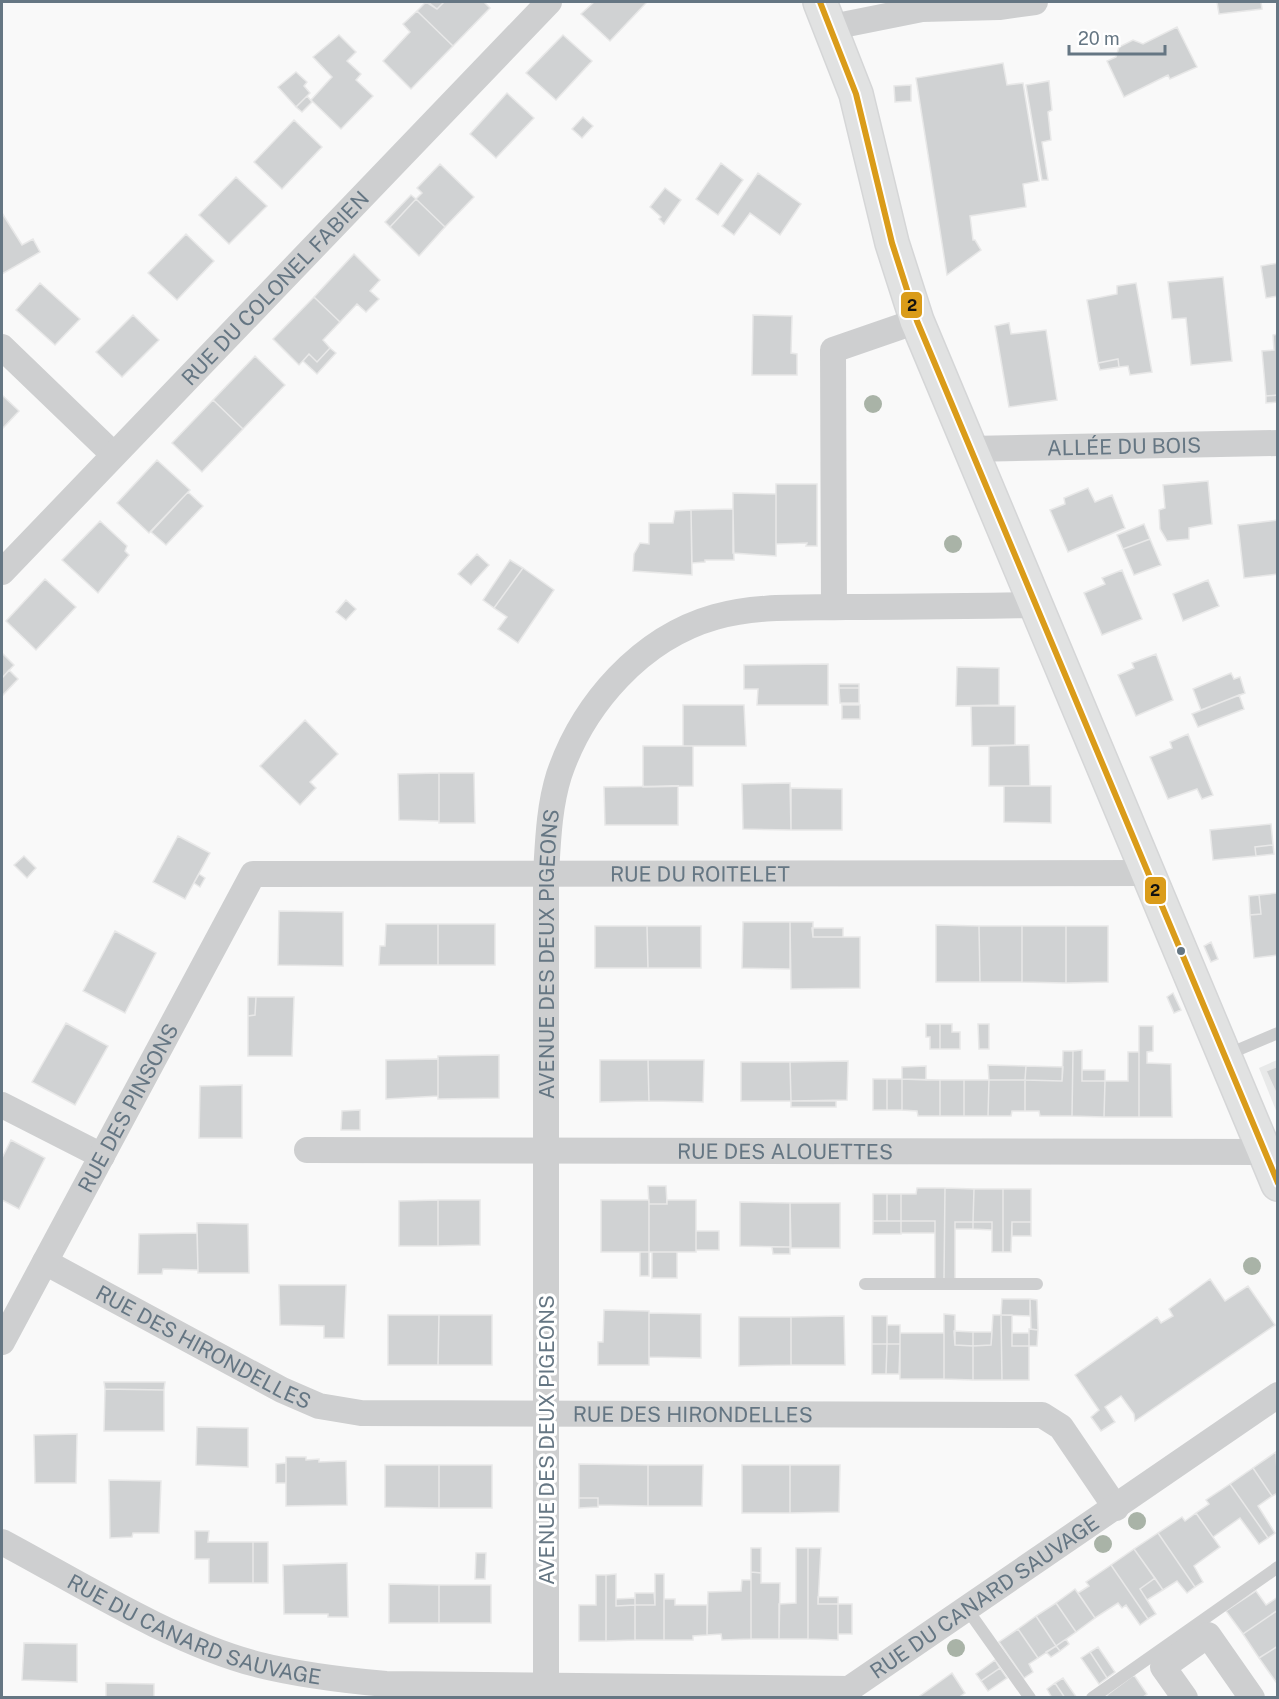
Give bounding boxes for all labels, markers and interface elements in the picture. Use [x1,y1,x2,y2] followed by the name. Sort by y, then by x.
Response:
[1069,18,1165,56] scale bar
[1078,28,1120,49] text: 20 m
[176,185,374,390] street label: RUE DU COLONEL FABIEN
[900,291,923,319] line badge: 2
[907,296,917,315] text: 2
[1047,432,1201,460] street label: ALLÉE DU BOIS
[534,808,564,1099] street label: AVENUE DES DEUX PIGEONS
[610,861,790,886] street label: RUE DU ROITELET
[1144,876,1167,905] line badge: 2
[1150,881,1160,900] text: 2
[1175,945,1187,957] unlabelled marker
[72,1019,183,1196] street label: RUE DES PINSONS
[677,1138,893,1164] street label: RUE DES ALOUETTES
[92,1279,315,1414] street label: RUE DES HIRONDELLES
[534,1295,559,1585] street label: AVENUE DES DEUX PIGEONS
[573,1401,813,1427] street label: RUE DES HIRONDELLES
[865,1509,1103,1684] street label: RUE DU CANARD SAUVAGE
[63,1568,323,1689] street label: RUE DU CANARD SAUVAGE

